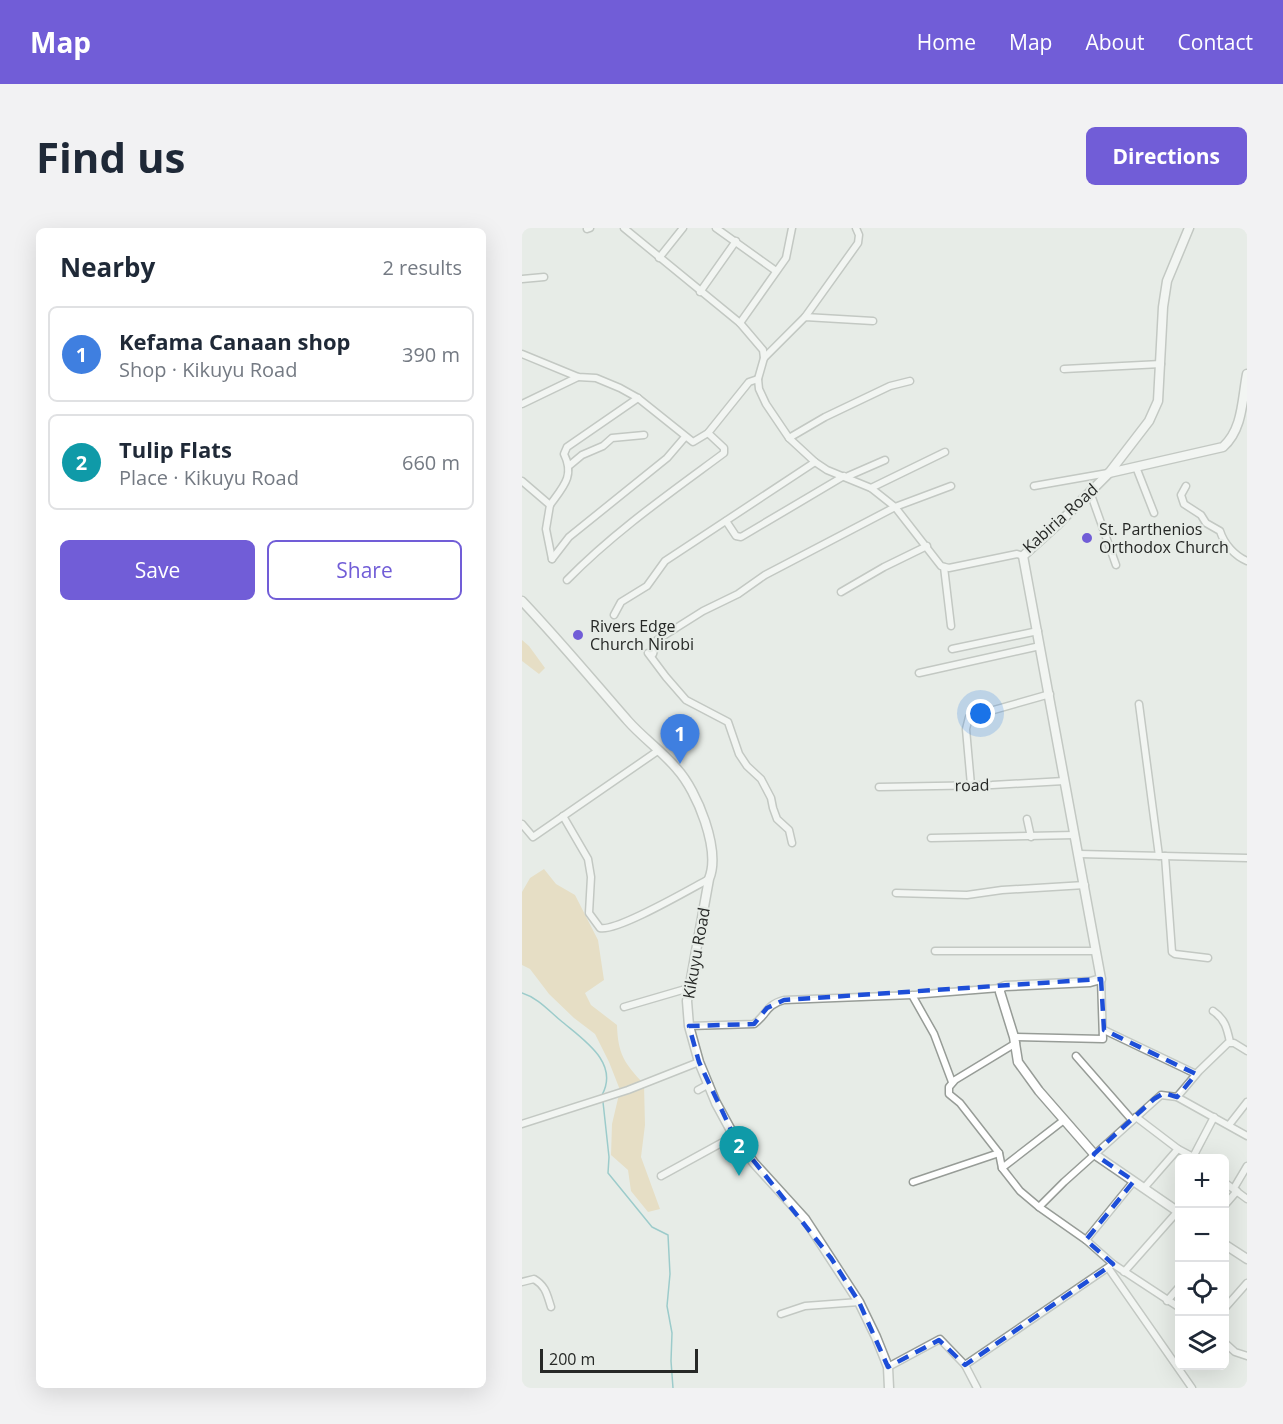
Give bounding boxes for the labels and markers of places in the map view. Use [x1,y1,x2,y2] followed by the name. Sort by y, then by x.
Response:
[1099,518,1229,558] place label: St. Parthenios Orthodox Church
[1080,531,1094,545] marker: St. Parthenios Orthodox Church
[590,615,694,655] place label: Rivers Edge Church Nirobi
[571,628,585,642] marker: Rivers Edge Church Nirobi
[660,714,700,764] pin: 1
[720,1126,758,1176] pin: 2

